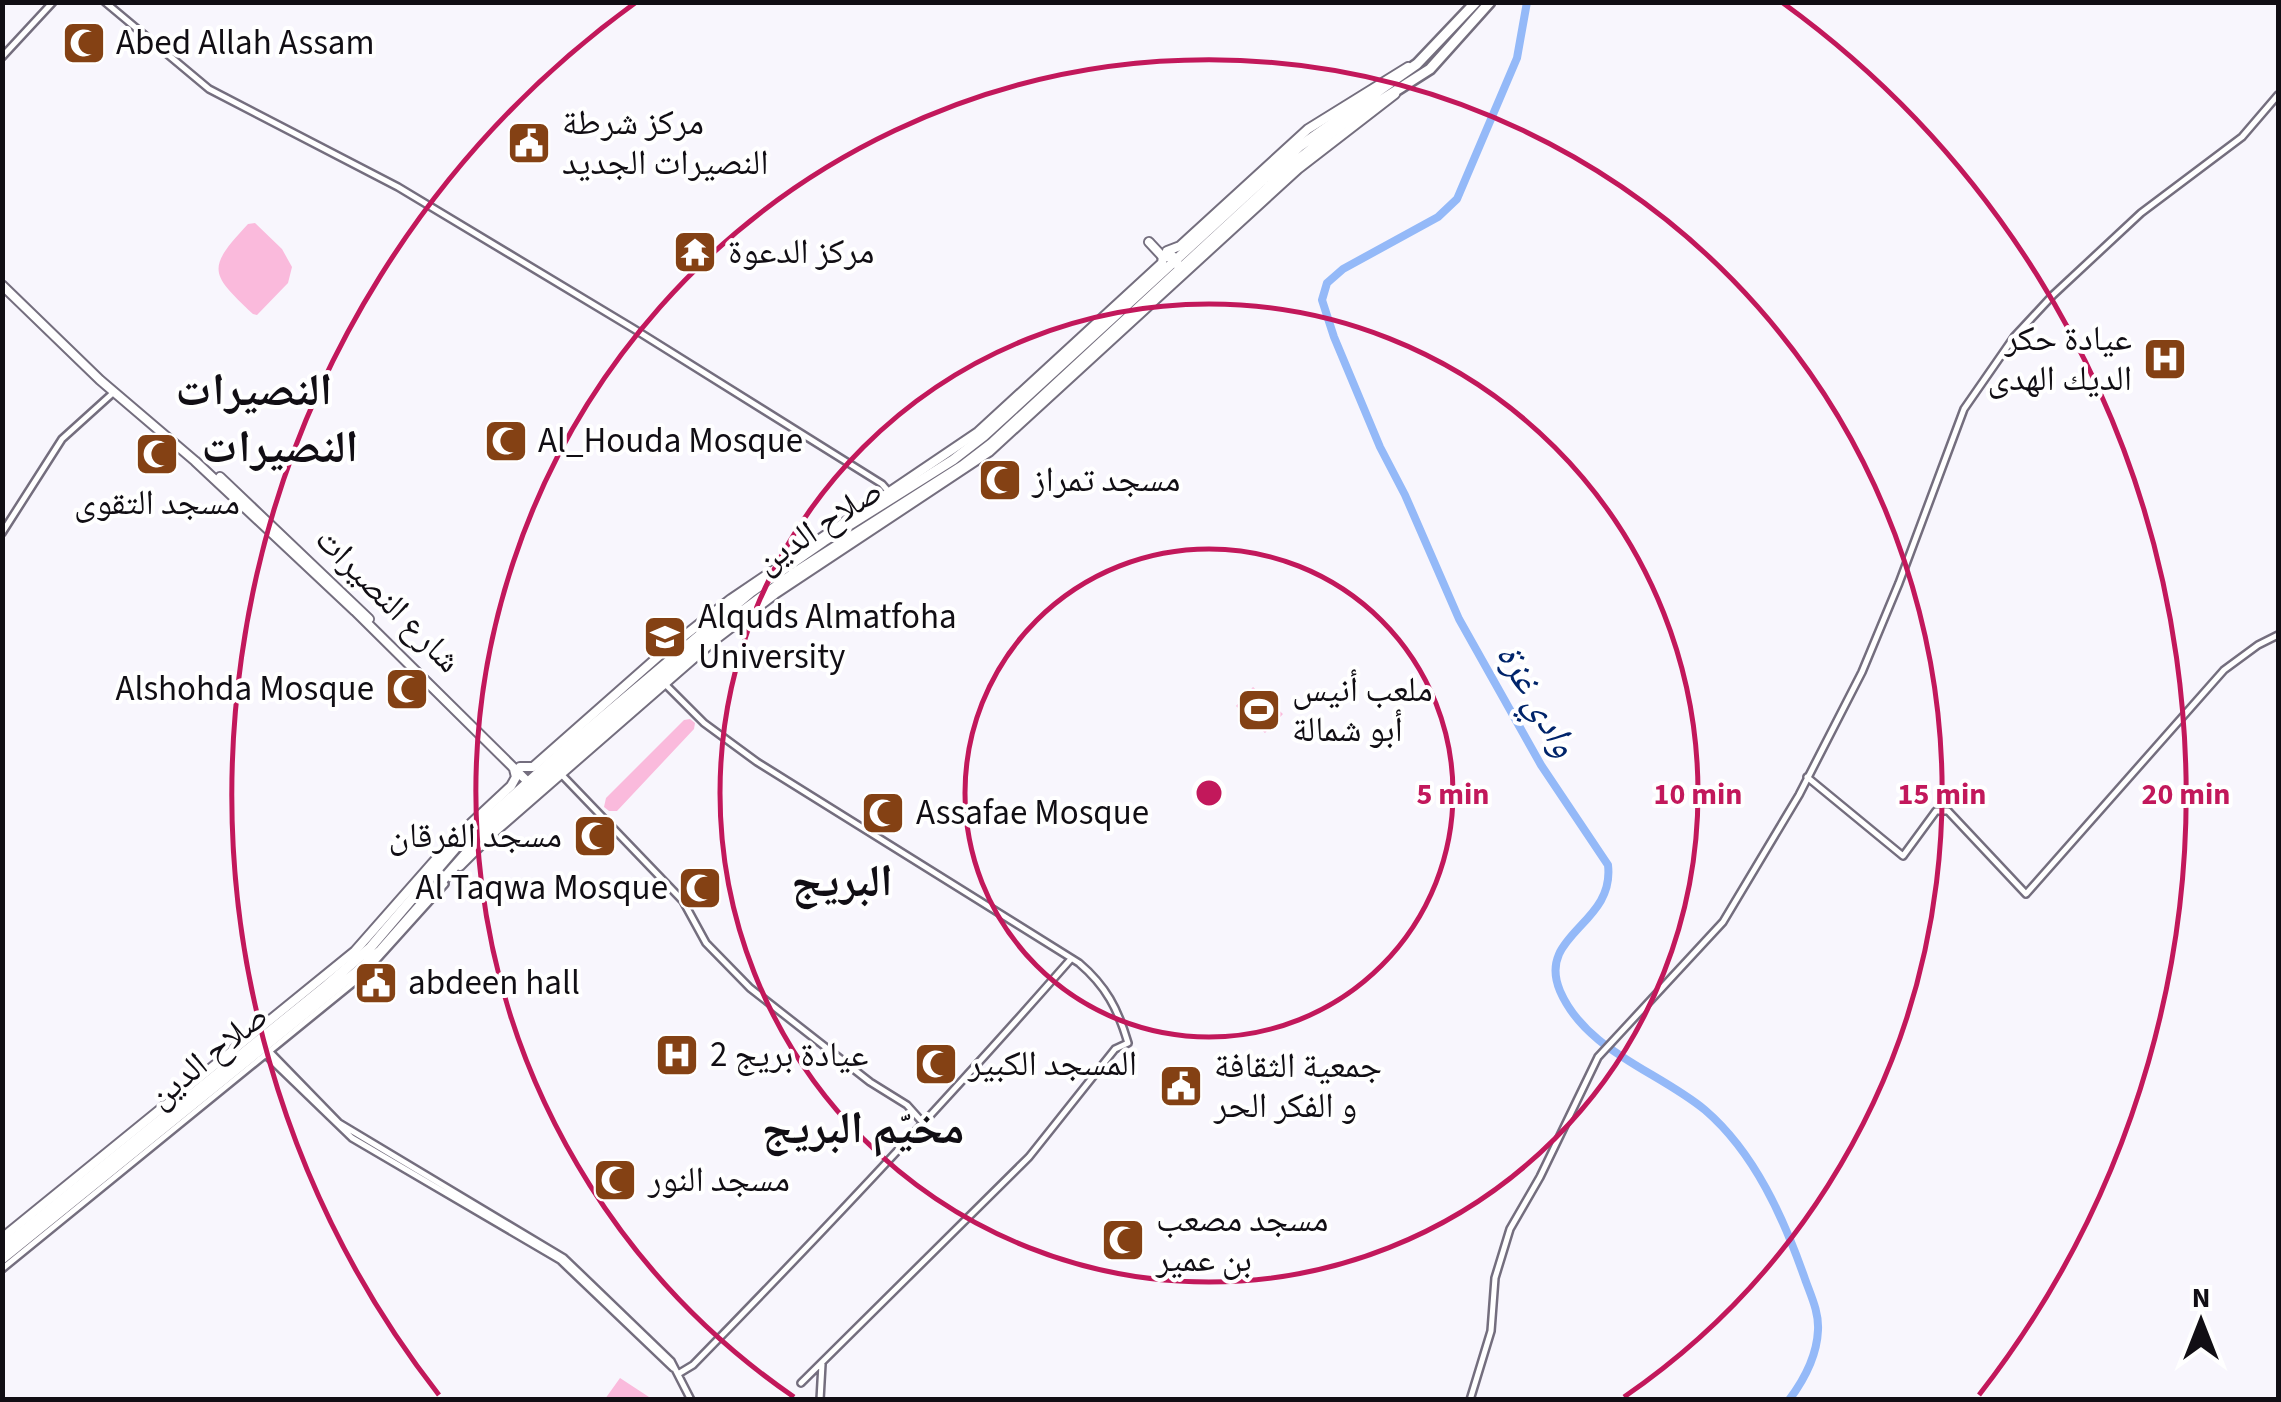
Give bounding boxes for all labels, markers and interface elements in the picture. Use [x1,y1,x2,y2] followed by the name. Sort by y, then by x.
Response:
[116,18,374,68] place label: Abed Allah Assam
[61,20,107,66] mosque icon: Abed Allah Assam
[562,98,769,188] place label: مركز شرطة النصيرات الجديد
[506,120,552,166] public building icon: مركز شرطة النصيرات الجديد
[728,227,874,277] place label: مركز الدعوة
[672,229,718,275] temple icon: مركز الدعوة
[1988,314,2132,404] place label: عيادة حكر الديك الهدى
[2142,336,2188,382] hospital icon: عيادة حكر الديك الهدى
[176,359,332,423] district label: النصيرات
[202,416,358,480] district label: النصيرات
[538,416,803,466] place label: Al_Houda Mosque
[483,418,529,464] mosque icon: Al_Houda Mosque
[134,431,180,477] mosque icon: مسجد التقوى
[1031,455,1181,505] place label: مسجد تمراز
[977,457,1023,503] mosque icon: مسجد تمراز
[745,466,893,586] street label: صلاح الدين
[74,478,240,528] place label: مسجد التقوى
[304,516,472,684] street label: شارع النصيرات
[698,592,957,682] place label: Alquds Almatfoha University
[642,614,688,660] school or university icon: Alquds Almatfoha University
[1481,633,1591,768] water label: وادي غزة
[115,664,374,714] place label: Alshohda Mosque
[1292,665,1433,755] place label: ملعب أنيس أبو شمالة
[384,666,430,712] mosque icon: Alshohda Mosque
[1236,687,1282,733] sports icon: ملعب أنيس أبو شمالة
[1417,773,1490,816] text: 5 min
[1654,773,1742,816] text: 10 min
[1898,773,1986,816] text: 15 min
[2142,773,2230,816] text: 20 min
[1191,775,1227,811] centre of rings
[916,788,1149,838] place label: Assafae Mosque
[860,790,906,836] mosque icon: Assafae Mosque
[388,811,562,861] place label: مسجد الفرقان
[572,813,618,859] mosque icon: مسجد الفرقان
[791,850,893,914] district label: البريج
[416,863,668,913] place label: Al Taqwa Mosque
[677,865,723,911] mosque icon: Al Taqwa Mosque
[408,958,580,1008] place label: abdeen hall
[353,960,399,1006] public building icon: abdeen hall
[137,992,279,1120] street label: صلاح الدين
[710,1030,868,1080] place label: عيادة بريج 2
[654,1032,700,1078] hospital icon: عيادة بريج 2
[967,1039,1137,1089] place label: المسجد الكبير
[913,1041,959,1087] mosque icon: المسجد الكبير
[1213,1041,1382,1131] place label: جمعية الثقافة و الفكر الحر
[1158,1063,1204,1109] public building icon: جمعية الثقافة و الفكر الحر
[762,1097,964,1161] district label: مخيّم البريج
[647,1155,790,1205] place label: مسجد النور
[592,1157,638,1203] mosque icon: مسجد النور
[1155,1195,1328,1285] place label: مسجد مصعب بن عمير
[1100,1217,1146,1263] mosque icon: مسجد مصعب بن عمير
[2151,1272,2251,1372] north arrow
[2192,1278,2210,1318] text: N

